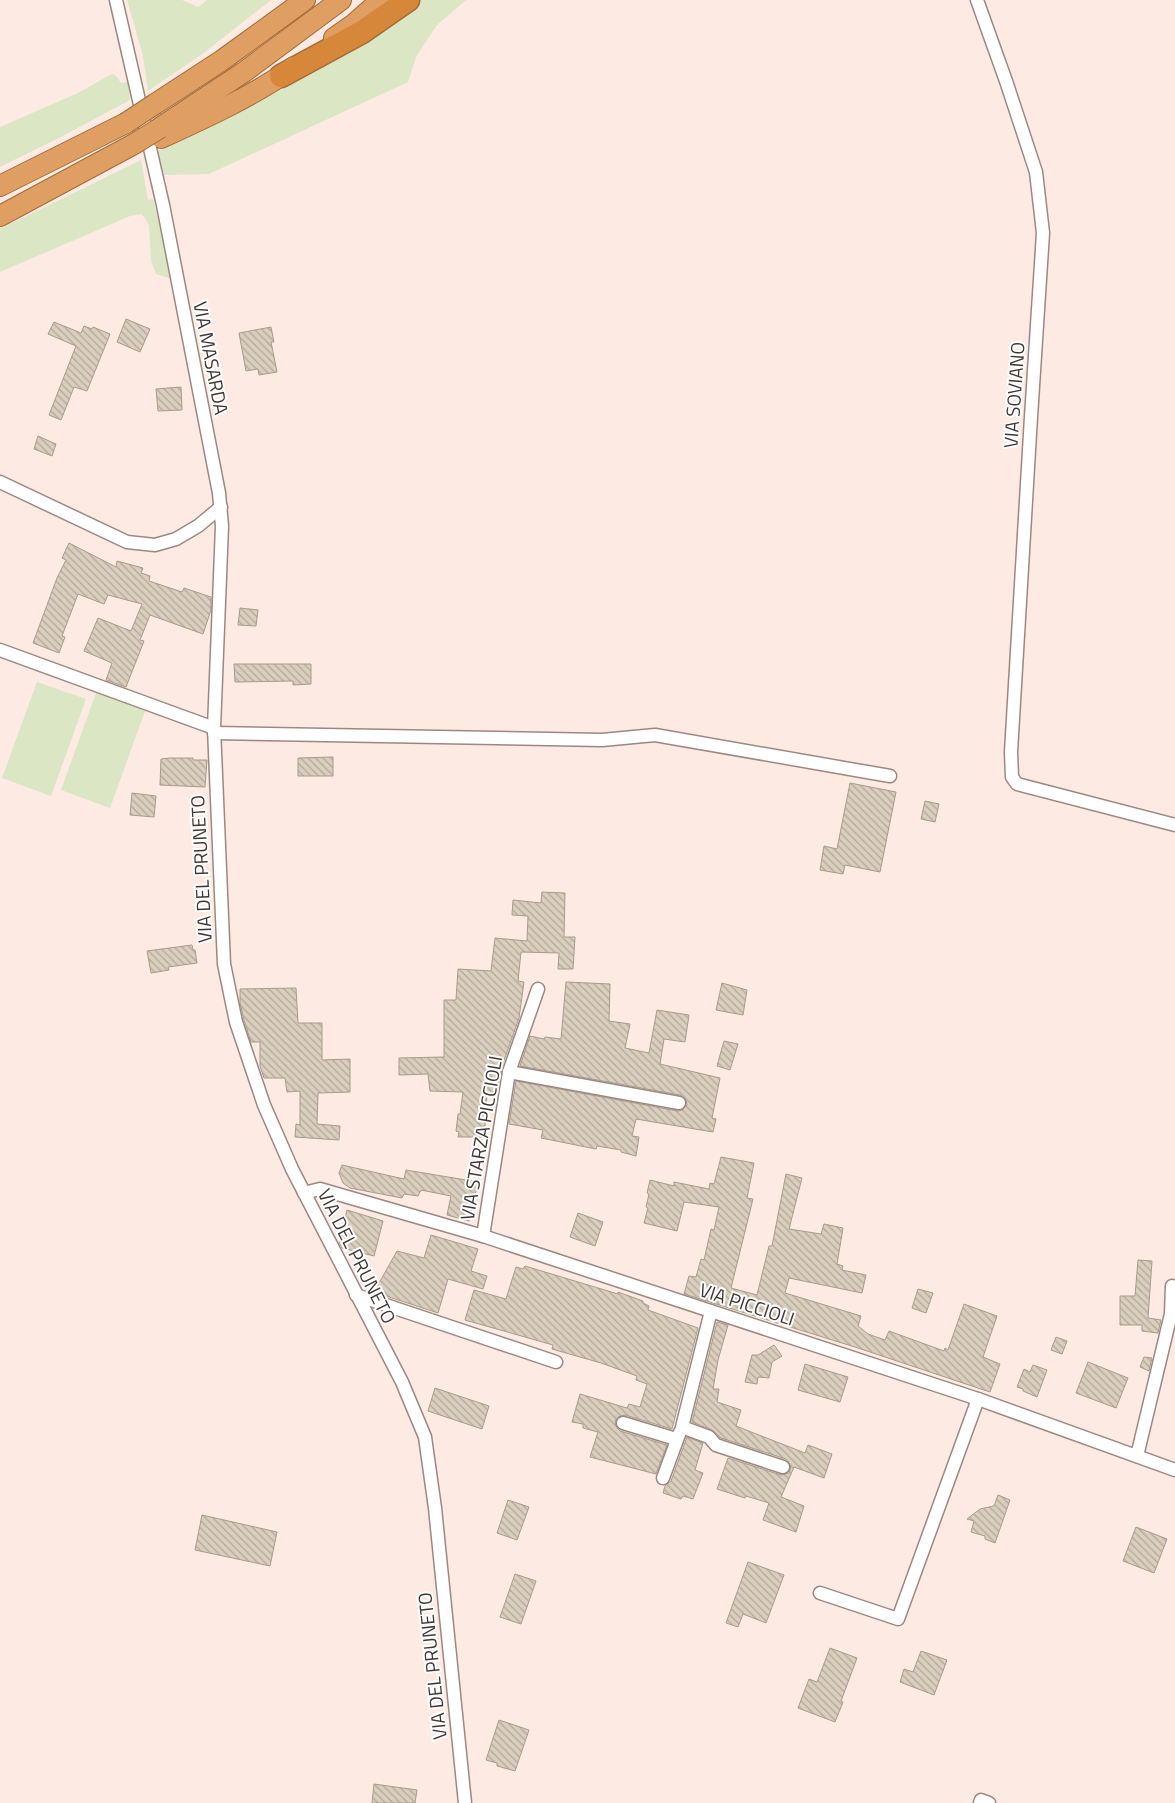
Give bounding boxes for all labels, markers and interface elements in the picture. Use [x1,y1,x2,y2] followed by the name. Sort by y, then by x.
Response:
[186,299,237,417] street label: VIA MASARDA
[995,341,1032,449] street label: VIA SOVIANO
[182,794,219,944] street label: VIA DEL PRUNETO
[452,1053,509,1223] street label: VIA STARZA PICCIOLI
[311,1183,404,1328] street label: VIA DEL PRUNETO
[696,1274,799,1333] street label: VIA PICCIOLI
[409,1591,454,1741] street label: VIA DEL PRUNETO

